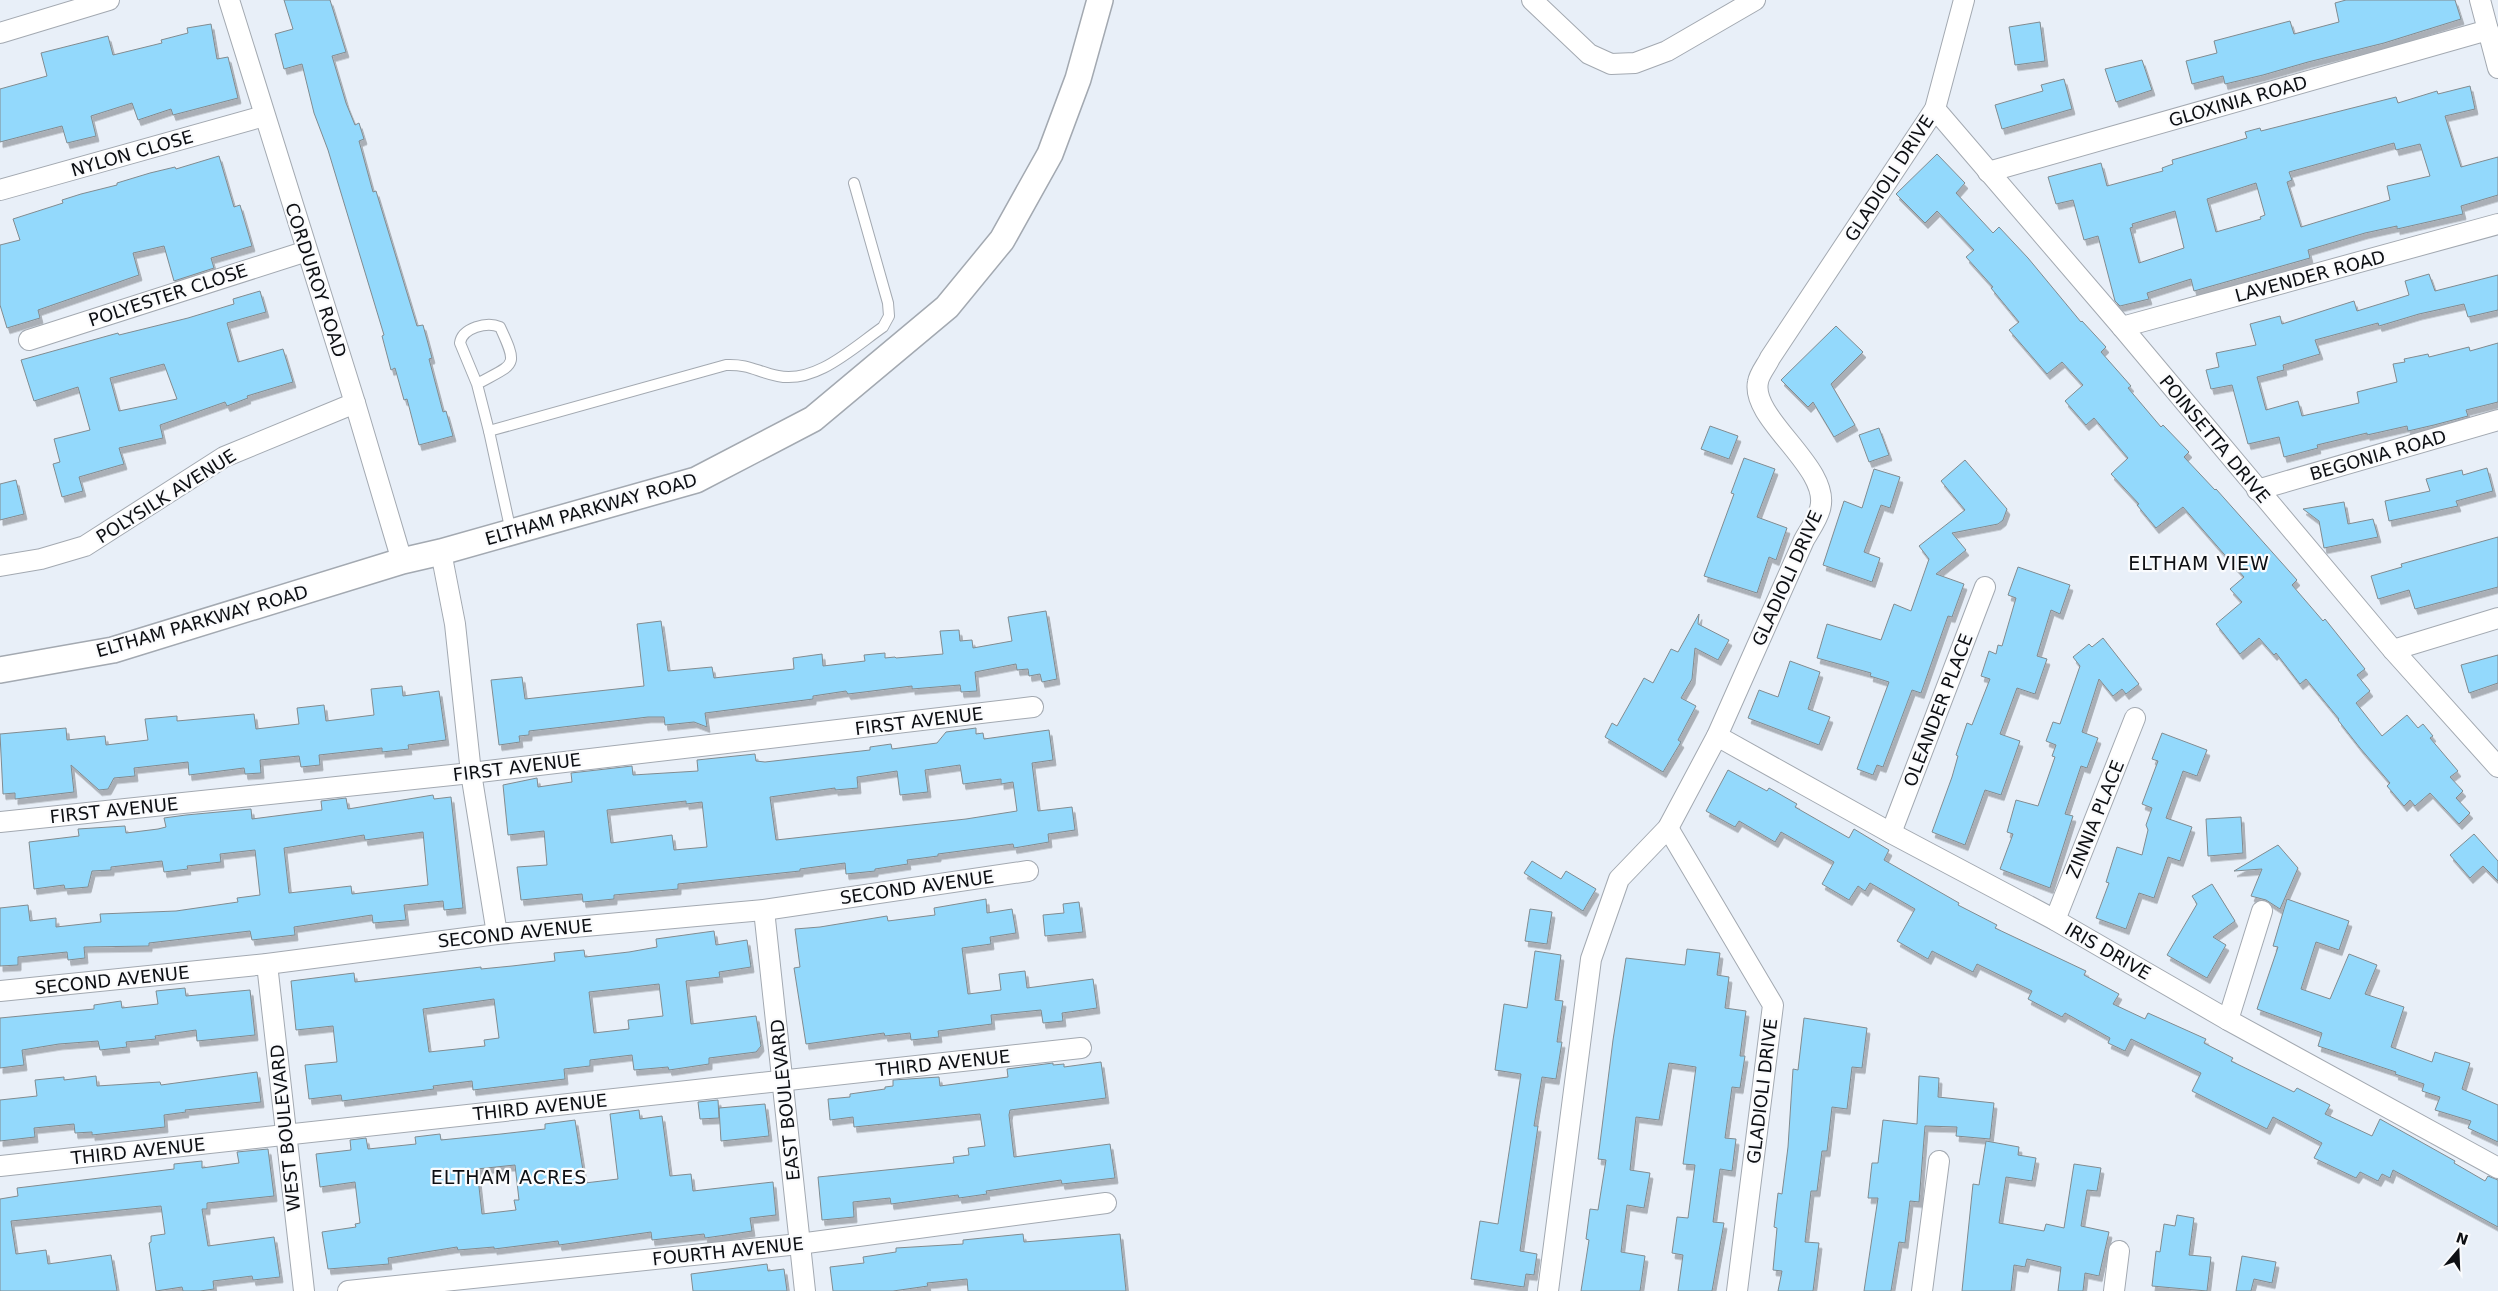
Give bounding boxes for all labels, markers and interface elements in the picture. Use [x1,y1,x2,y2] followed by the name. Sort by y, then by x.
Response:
[2166,71,2310,131] street label: GLOXINIA ROAD
[1840,111,1938,245] street label: GLADIOLI DRIVE
[68,126,196,180] street label: NYLON CLOSE
[281,200,351,360] street label: CORDUROY ROAD
[2233,246,2387,306] street label: LAVENDER ROAD
[86,259,250,331] street label: POLYESTER CLOSE
[2155,371,2275,507] street label: POINSETTA DRIVE
[2307,425,2449,485] street label: BEGONIA ROAD
[92,444,240,548] street label: POLYSILK AVENUE
[483,469,699,549] street label: ELTHAM PARKWAY ROAD
[1748,507,1826,649] street label: GLADIOLI DRIVE
[2128,552,2270,574] district label: ELTHAM VIEW
[94,581,310,661] street label: ELTHAM PARKWAY ROAD
[1899,631,1977,789] street label: OLEANDER PLACE
[854,703,984,739] street label: FIRST AVENUE
[452,749,582,785] street label: FIRST AVENUE
[2062,757,2128,881] street label: ZINNIA PLACE
[49,793,179,827] street label: FIRST AVENUE
[839,866,995,908] street label: SECOND AVENUE
[437,914,593,952] street label: SECOND AVENUE
[2061,918,2155,984] street label: IRIS DRIVE
[34,961,190,999] street label: SECOND AVENUE
[1743,1017,1781,1165] street label: GLADIOLI DRIVE
[766,1018,804,1182] street label: EAST BOULEVARD
[266,1043,304,1213] street label: WEST BOULEVARD
[874,1046,1011,1081] street label: THIRD AVENUE
[471,1090,608,1125] street label: THIRD AVENUE
[69,1134,206,1169] street label: THIRD AVENUE
[431,1166,587,1188] district label: ELTHAM ACRES
[2433,1226,2483,1276] north arrow
[2454,1229,2470,1248] text: N
[651,1233,805,1269] street label: FOURTH AVENUE

